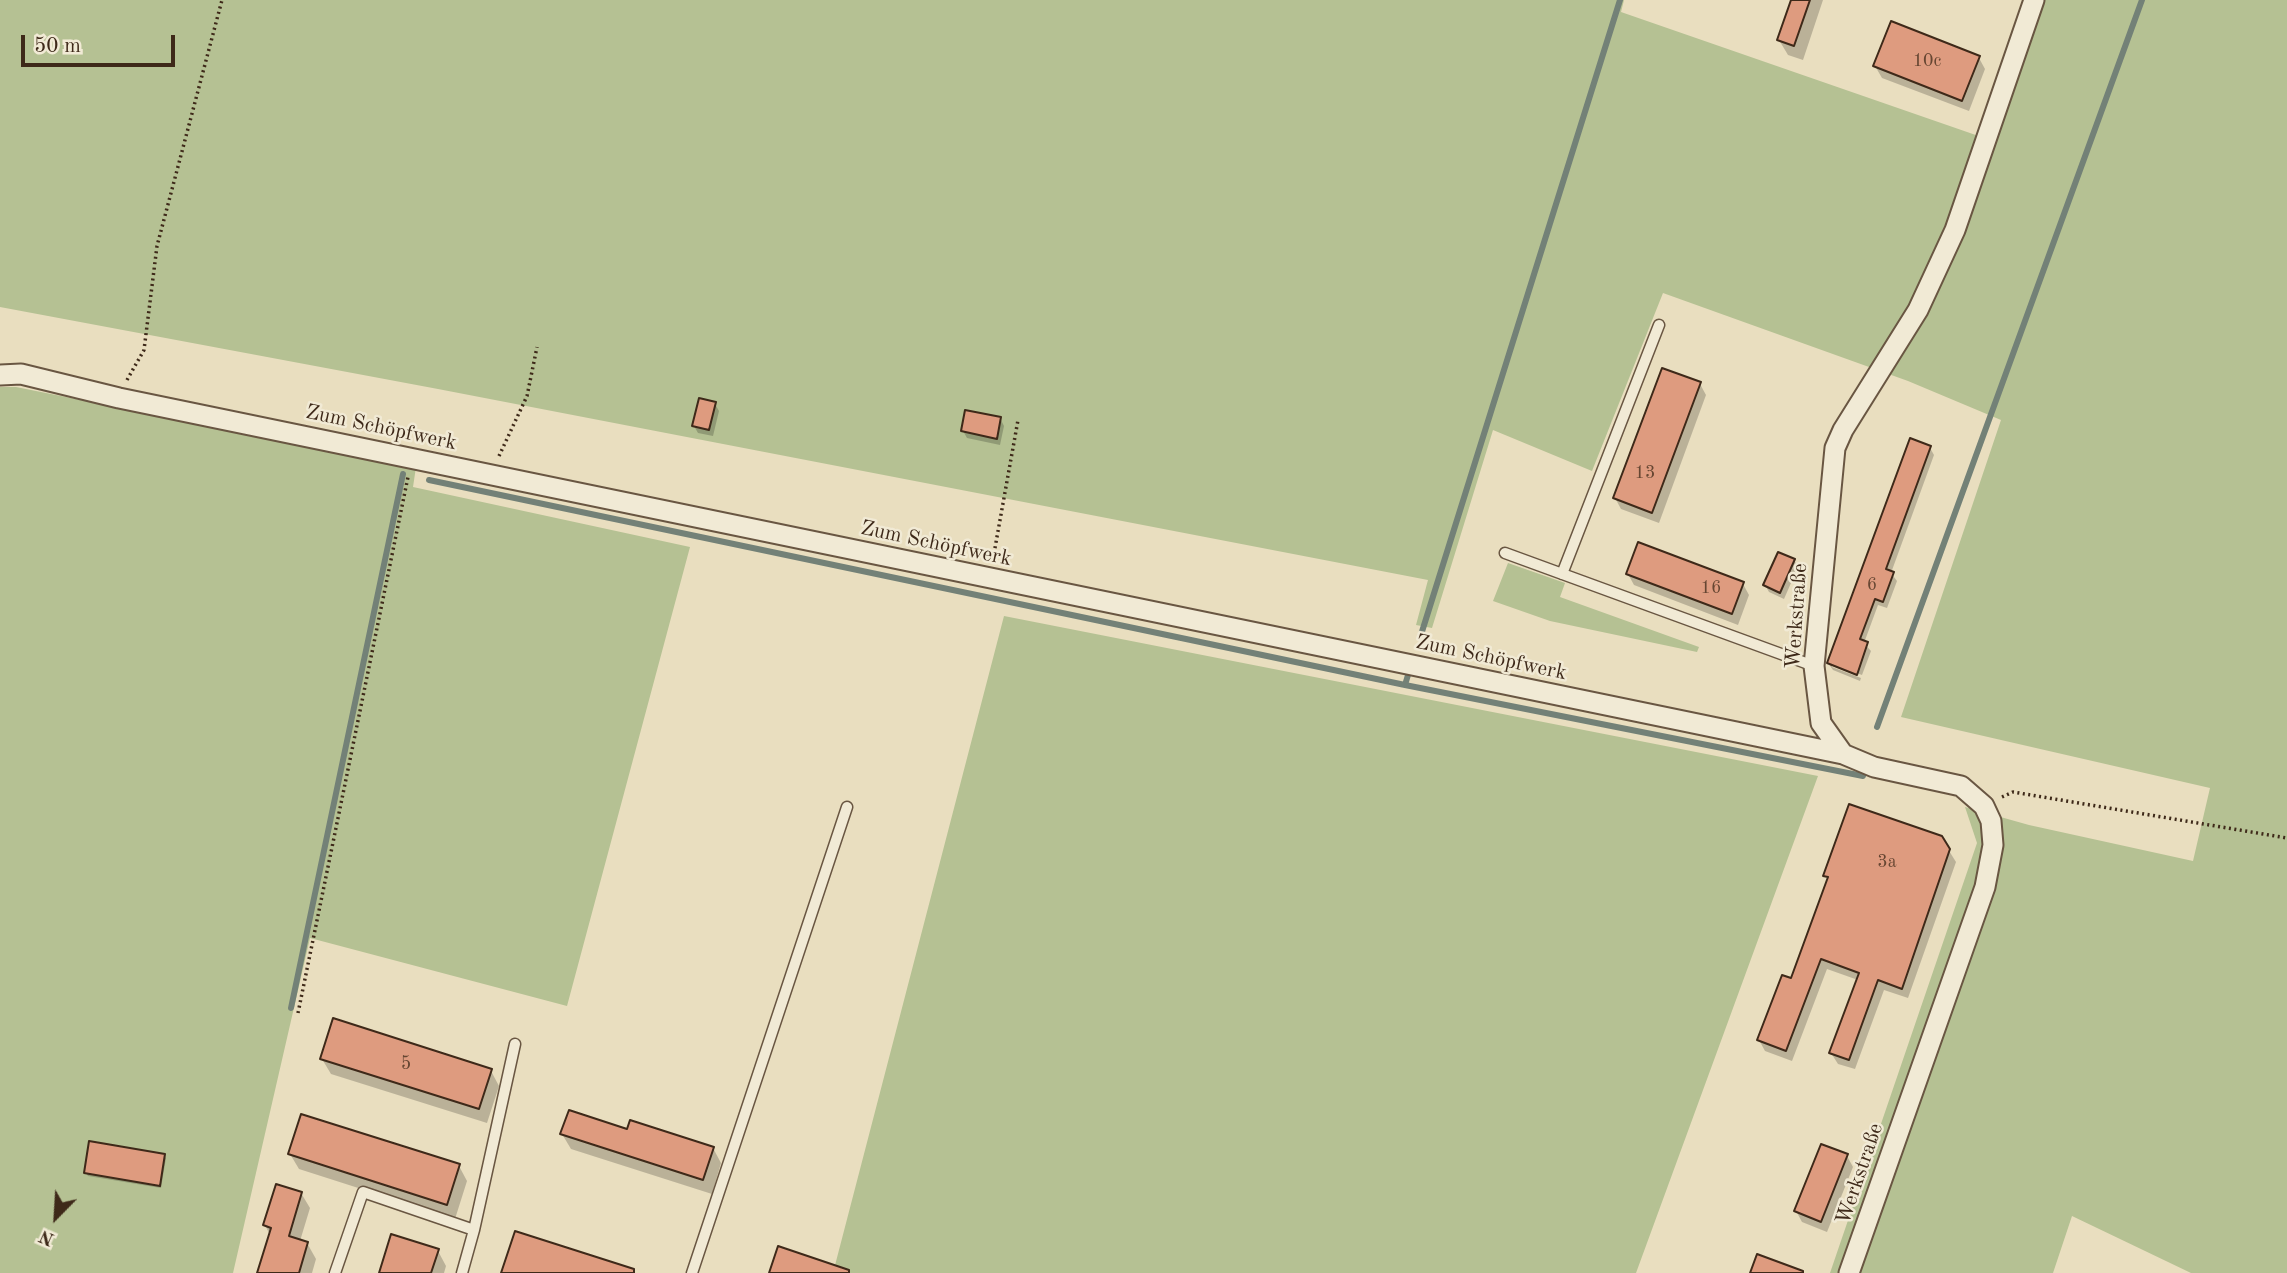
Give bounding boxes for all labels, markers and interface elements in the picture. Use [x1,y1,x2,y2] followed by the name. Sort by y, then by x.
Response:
[24,21,178,65] scale bar
[34,36,81,57] text: 50 m
[1913,50,1941,72] house number: 10c
[303,400,459,456] street label: Zum Schöpfwerk
[1635,462,1655,484] house number: 13
[858,516,1014,572] street label: Zum Schöpfwerk
[1781,562,1813,670] street label: Werkstraße
[1867,574,1877,596] house number: 6
[1701,577,1721,599] house number: 16
[1413,630,1569,686] street label: Zum Schöpfwerk
[1877,851,1897,873] house number: 3a
[401,1053,411,1075] house number: 5
[1831,1120,1889,1228] street label: Werkstraße
[21,1182,91,1252] north arrow
[37,1225,58,1248] text: N

